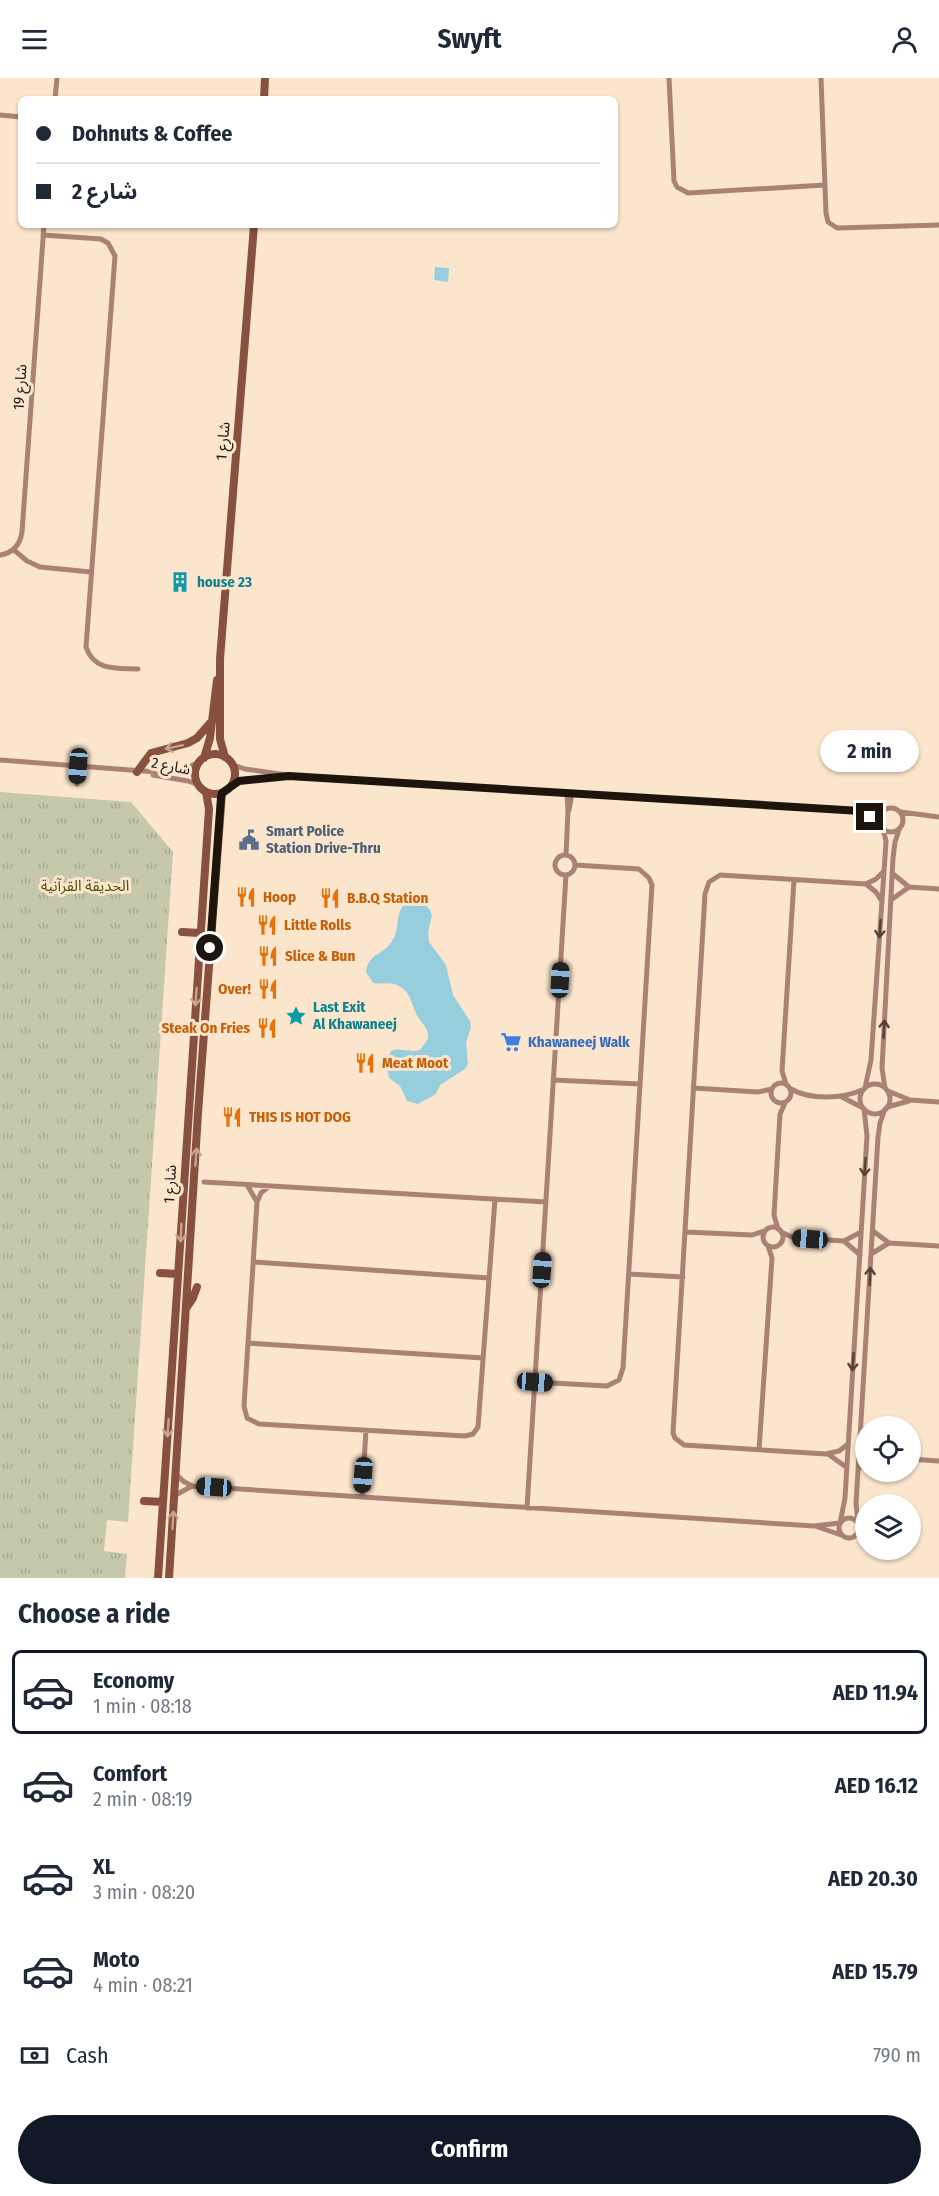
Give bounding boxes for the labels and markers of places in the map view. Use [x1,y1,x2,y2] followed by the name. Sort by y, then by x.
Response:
[168,570,192,594] building icon: house 23
[197,573,252,591] place label: house 23
[266,822,381,857] place label: Smart Police Station Drive-Thru
[237,828,261,852] public building icon: Smart Police Station Drive-Thru
[234,885,258,909] restaurant icon: Hoop
[318,886,342,910] restaurant icon: B.B.Q Station
[263,888,296,906] place label: Hoop
[347,889,428,907] place label: B.B.Q Station
[255,913,279,937] restaurant icon: Little Rolls
[284,916,351,934] place label: Little Rolls
[256,944,280,968] restaurant icon: Slice & Bun
[285,947,355,965] place label: Slice & Bun
[256,977,280,1001] restaurant icon: Over!
[218,980,252,998] place label: Over!
[312,998,397,1033] place label: Last Exit Al Khawaneej
[284,1004,308,1028] place icon: Last Exit Al Khawaneej
[255,1016,279,1040] restaurant icon: Steak On Fries
[161,1019,250,1037] place label: Steak On Fries
[499,1030,523,1054] supermarket icon: Khawaneej Walk
[528,1033,630,1051] place label: Khawaneej Walk
[353,1051,377,1075] restaurant icon: Meat Moot
[382,1054,449,1072] place label: Meat Moot
[220,1105,244,1129] restaurant icon: THIS IS HOT DOG
[249,1108,351,1126] place label: THIS IS HOT DOG

